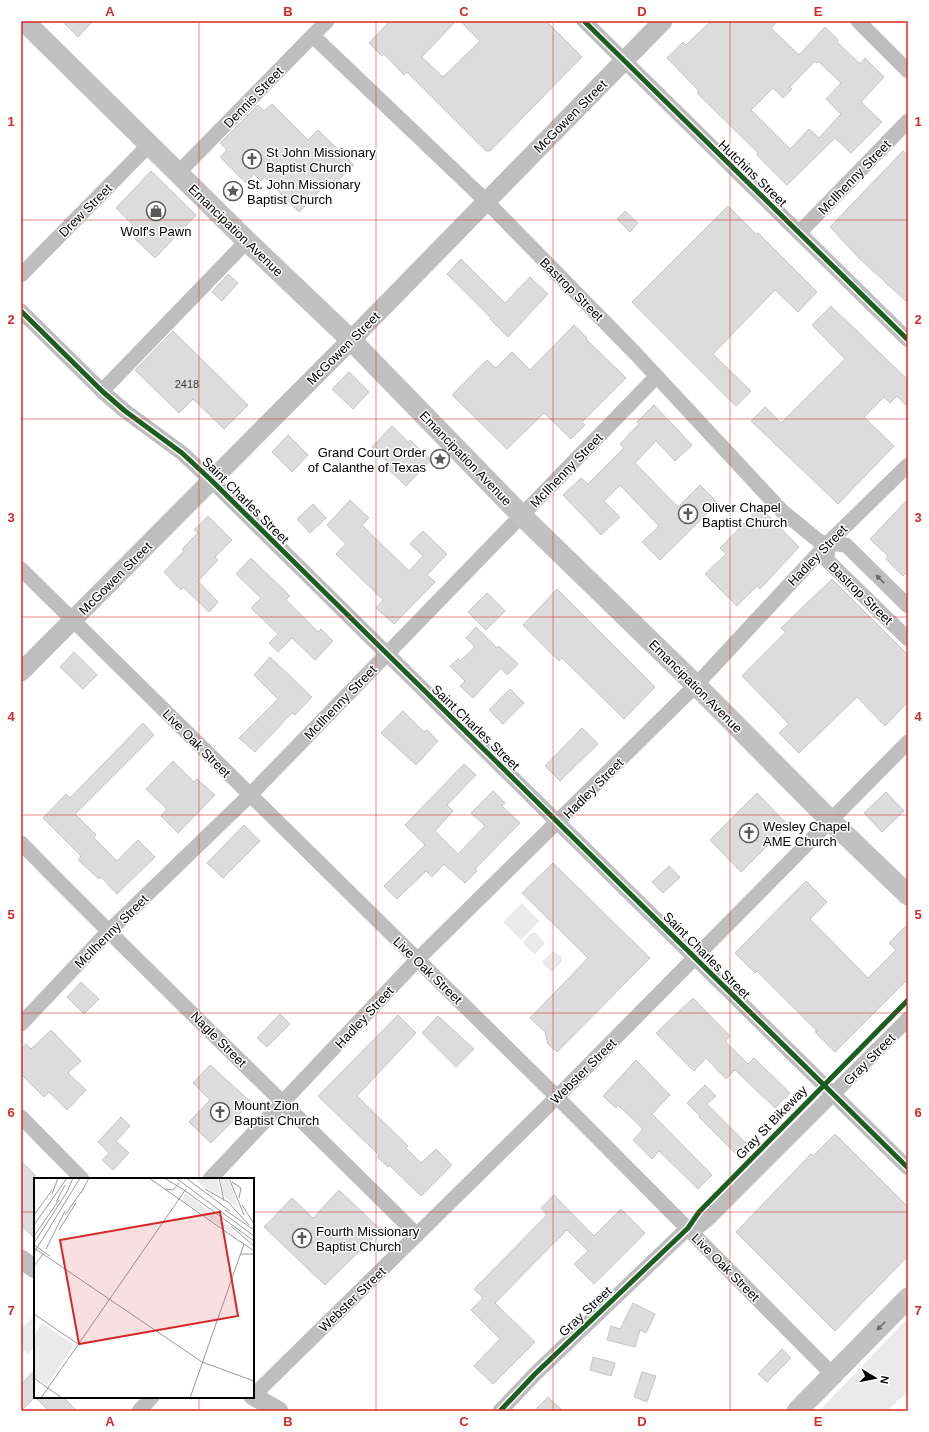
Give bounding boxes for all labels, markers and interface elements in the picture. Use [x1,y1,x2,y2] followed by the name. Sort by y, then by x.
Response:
[105,4,115,19] text: A
[283,4,293,19] text: B
[459,4,469,19] text: C
[637,4,647,19] text: D
[814,4,823,19] text: E
[221,64,286,131] street label: Dennis Street
[531,77,610,156] street label: McGowen Street
[7,114,15,129] text: 1
[914,114,922,129] text: 1
[715,137,790,210] street label: Hutchins Street
[815,137,894,218] street label: McIlhenny Street
[266,145,376,175] place label: St John Missionary Baptist Church
[241,148,263,170] church icon: St John Missionary Baptist Church
[247,177,361,207] place label: St. John Missionary Baptist Church
[222,180,244,202] place icon: St. John Missionary Baptist Church
[56,181,115,240] street label: Drew Street
[185,181,286,279] street label: Emancipation Avenue
[145,200,167,222] shop icon: Wolf's Pawn
[121,224,191,239] place label: Wolf's Pawn
[537,255,607,324] street label: Bastrop Street
[304,309,383,388] street label: McGowen Street
[7,312,15,327] text: 2
[914,312,922,327] text: 2
[175,378,199,390] house number: 2418
[417,408,515,509] street label: Emancipation Avenue
[527,430,606,511] street label: McIlhenny Street
[308,445,427,475] place label: Grand Court Order of Calanthe of Texas
[429,448,451,470] place icon: Grand Court Order of Calanthe of Texas
[199,454,292,547] street label: Saint Charles Street
[702,500,787,530] place label: Oliver Chapel Baptist Church
[677,503,699,525] church icon: Oliver Chapel Baptist Church
[7,510,15,525] text: 3
[914,510,922,525] text: 3
[785,522,850,589] street label: Hadley Street
[76,539,155,618] street label: McGowen Street
[826,559,896,628] street label: Bastrop Street
[875,574,885,584] one-way arrow
[646,637,745,736] street label: Emancipation Avenue
[301,662,380,743] street label: McIlhenny Street
[429,682,523,773] street label: Saint Charles Street
[160,706,234,781] street label: Live Oak Street
[7,709,15,724] text: 4
[914,709,922,724] text: 4
[560,755,627,822] street label: Hadley Street
[763,819,850,849] place label: Wesley Chapel AME Church
[738,822,760,844] church icon: Wesley Chapel AME Church
[72,891,151,971] street label: McIlhenny Street
[7,907,15,922] text: 5
[914,907,922,922] text: 5
[660,909,753,1002] street label: Saint Charles Street
[390,934,465,1007] street label: Live Oak Street
[332,983,397,1051] street label: Hadley Street
[188,1009,250,1070] street label: Nagle Street
[841,1030,898,1088] street label: Gray Street
[547,1035,619,1107] street label: Webster Street
[733,1082,810,1162] street label: Gray St Bikeway
[234,1098,319,1128] place label: Mount Zion Baptist Church
[209,1101,231,1123] church icon: Mount Zion Baptist Church
[7,1105,15,1120] text: 6
[914,1105,922,1120] text: 6
[34,1178,254,1398] inset map
[316,1224,420,1254] place label: Fourth Missionary Baptist Church
[291,1227,313,1249] church icon: Fourth Missionary Baptist Church
[689,1230,763,1305] street label: Live Oak Street
[316,1264,389,1335] street label: Webster Street
[556,1283,615,1340] street label: Gray Street
[7,1303,15,1318] text: 7
[914,1303,922,1318] text: 7
[876,1321,886,1331] one-way arrow
[855,1358,895,1398] north arrow
[878,1375,891,1385] text: N
[105,1414,115,1429] text: A
[283,1414,293,1429] text: B
[459,1414,469,1429] text: C
[637,1414,647,1429] text: D
[814,1414,823,1429] text: E

